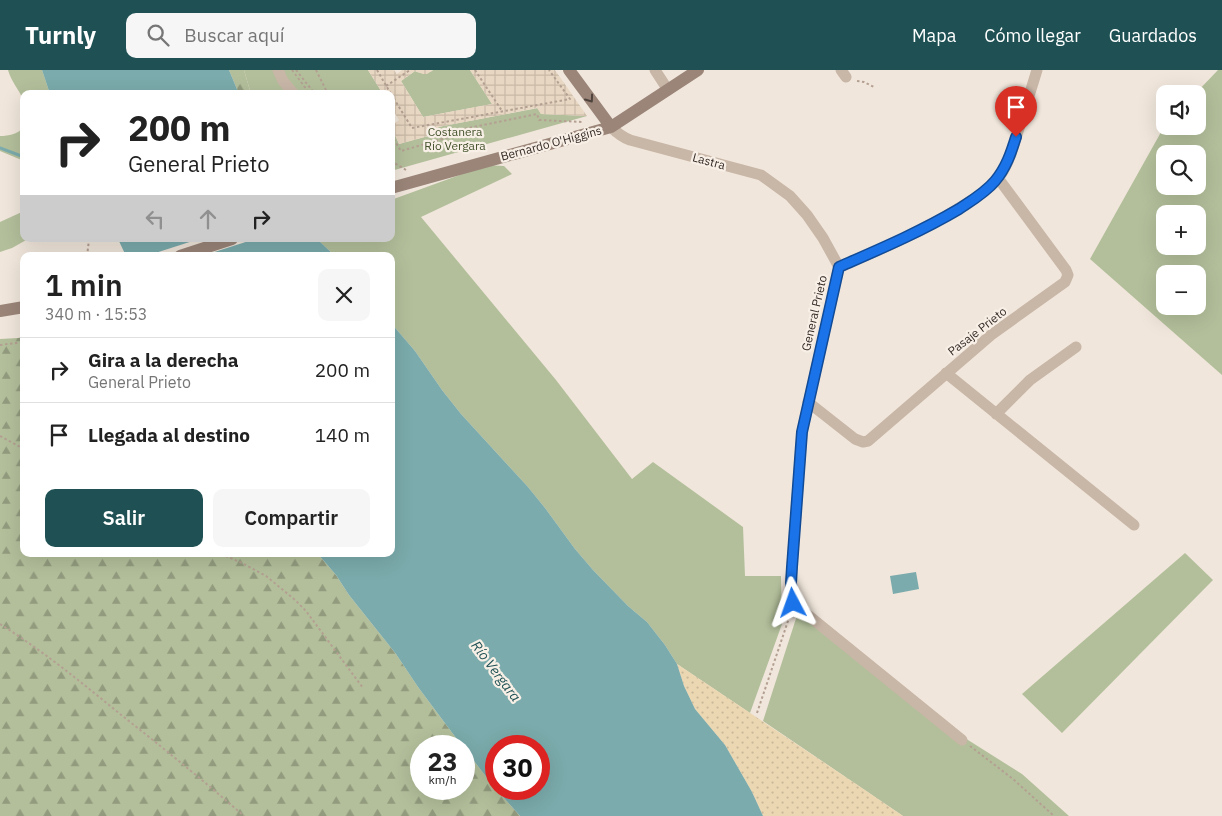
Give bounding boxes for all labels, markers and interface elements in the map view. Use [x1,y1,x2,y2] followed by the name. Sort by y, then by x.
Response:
[126,13,476,58] search box
[25,19,96,51] text: Turnly
[144,21,172,49] icon: search
[184,23,285,47] text: Buscar aquí
[912,24,956,47] text: Mapa
[984,24,1081,47] text: Cómo llegar
[1109,24,1197,47] text: Guardados
[1156,85,1206,315] map controls
[1156,85,1206,135] button: sound
[995,86,1037,137] pin
[584,93,593,102] one-way arrow
[1002,93,1030,121] icon: arrive
[128,105,231,151] text: 200 m
[45,110,110,175] icon: right
[499,122,603,164] street label: Bernardo O'Higgins
[424,124,486,153] park label: Costanera Río Vergara
[1156,145,1206,195] button: search
[128,149,270,178] text: General Prieto
[691,149,728,173] street label: Lastra
[141,205,169,233] icon: left
[194,205,222,233] icon: ahead
[247,205,275,233] icon: right
[1156,205,1206,255] button: +
[45,265,123,304] text: 1 min
[1156,265,1206,315] button: −
[318,269,370,321] button: close
[798,273,830,352] street label: General Prieto
[945,303,1010,359] street label: Pasaje Prieto
[45,304,147,324] text: 340 m · 15:53
[88,348,239,372] text: Gira a la derecha
[45,356,73,384] icon: right
[315,358,370,382] text: 200 m
[88,372,191,392] text: General Prieto
[45,421,73,449] icon: arrive
[88,423,250,447] text: Llegada al destino
[315,423,370,447] text: 140 m
[45,489,203,547] button: Salir
[213,489,370,547] button: Compartir
[766,576,818,628] position arrow
[467,637,525,705] water label: Río Vergara
[485,735,550,800] speed limit sign: 30
[427,745,458,778] text: 23
[428,772,457,787] text: km/h

